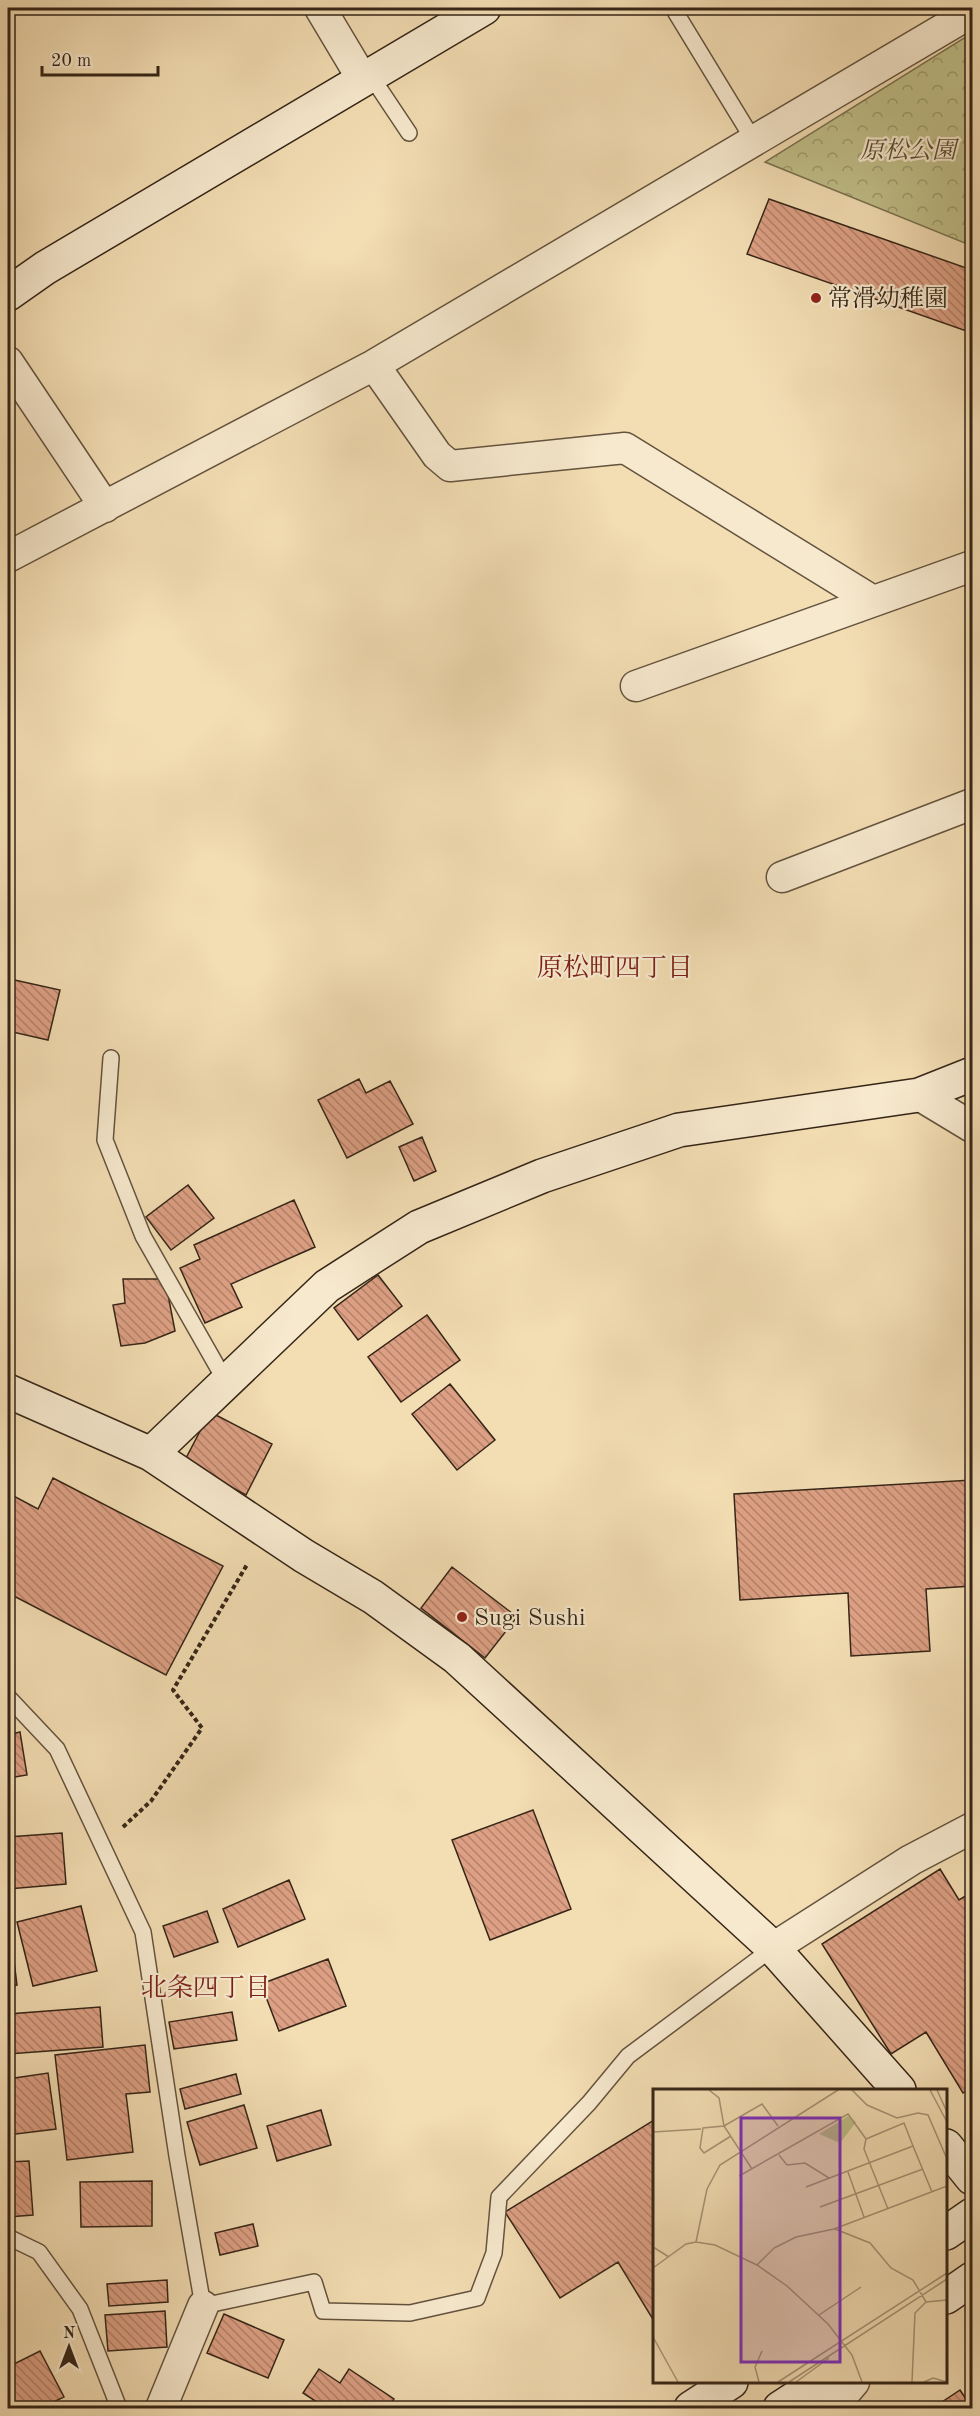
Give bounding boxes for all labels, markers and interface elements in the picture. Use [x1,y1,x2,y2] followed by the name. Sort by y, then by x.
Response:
[42,39,158,77] scale bar
[51,52,91,70] text: 20 m
[860,137,960,164] park label: 原松公園
[828,285,948,312] place label: 常滑幼稚園
[809,291,823,305] marker: 常滑幼稚園
[537,954,693,982] district label: 原松町四丁目
[474,1607,586,1631] place label: Sugi Sushi
[455,1610,469,1624] marker: Sugi Sushi
[141,1974,271,2002] district label: 北条四丁目
[653,2089,947,2383] inset map
[39,2317,99,2377] north arrow
[63,2326,76,2342] text: N

